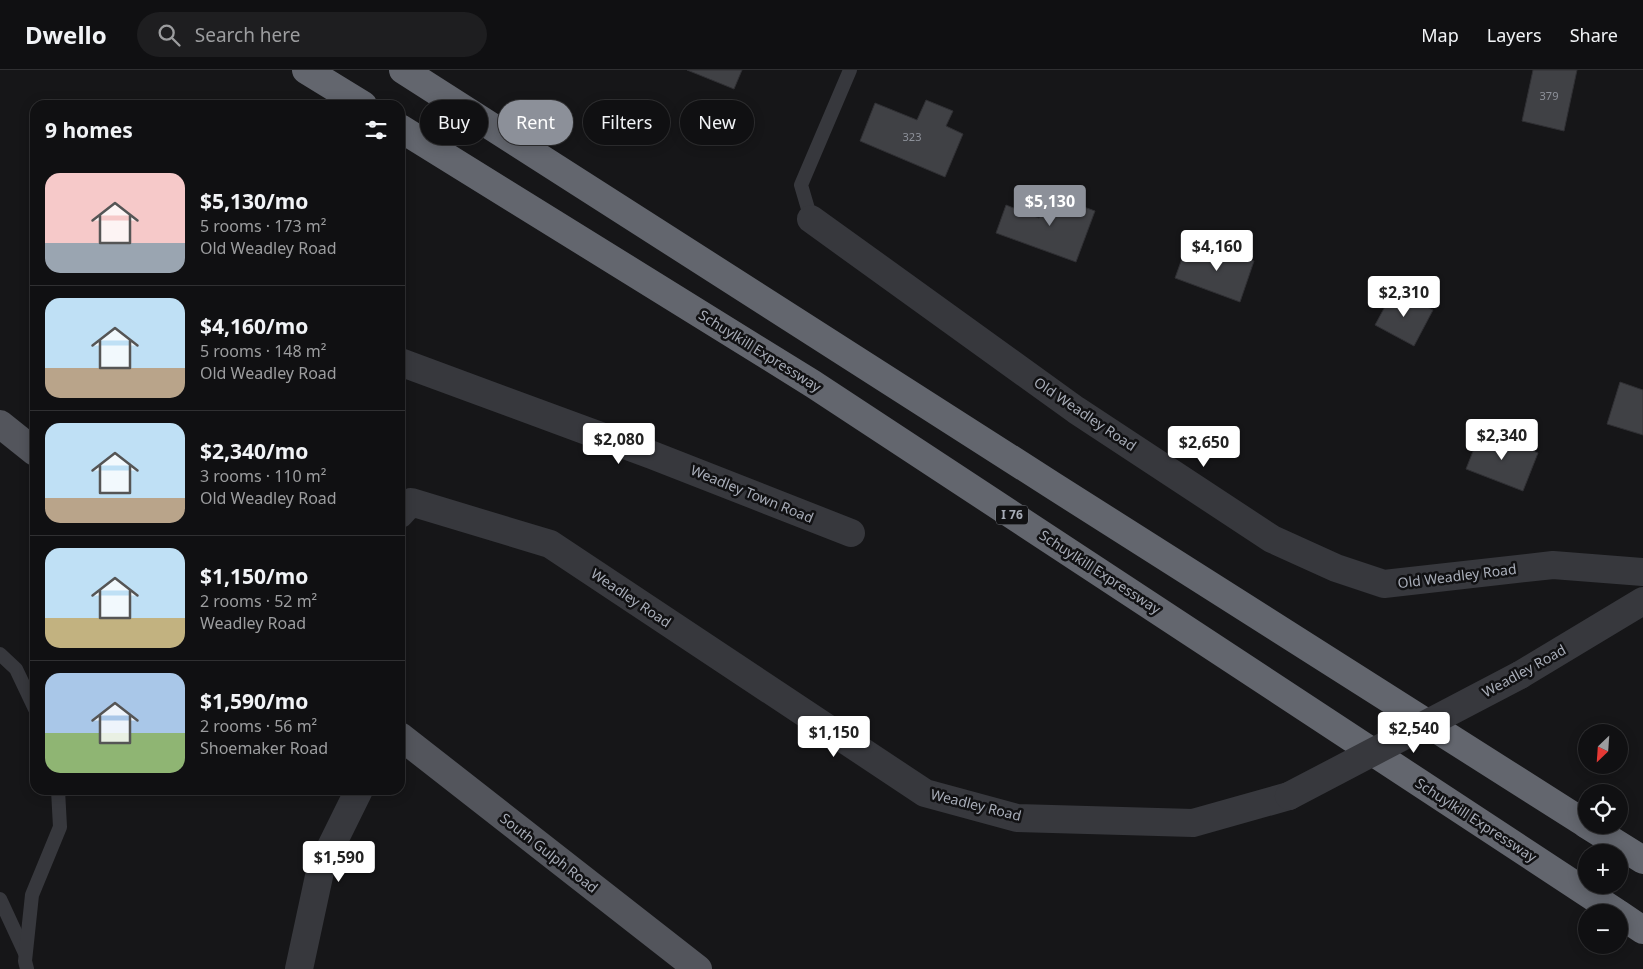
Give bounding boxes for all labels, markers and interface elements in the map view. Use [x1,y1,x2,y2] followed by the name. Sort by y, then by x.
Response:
[137,12,487,57] search box
[25,18,107,51] text: Dwello
[155,21,183,49] icon: search
[195,22,300,48] text: Search here
[1421,23,1459,47] text: Map
[1487,23,1542,47] text: Layers
[1570,23,1618,47] text: Share
[1540,88,1558,103] house number: 379
[420,100,488,145] chip: Buy
[498,100,573,145] chip: Rent
[583,100,670,145] chip: Filters
[680,100,754,145] chip: New
[45,116,133,144] text: 9 homes
[362,116,390,144] icon: filters
[903,129,921,144] house number: 323
[1009,184,1091,227] pin: $5,130
[200,187,308,215] text: $5,130/mo
[1025,190,1075,212] text: $5,130
[85,193,145,253] icon: home
[200,215,326,237] text: 5 rooms · 173 m²
[1176,230,1258,272] pin: $4,160
[1192,235,1242,257] text: $4,160
[200,237,337,259] text: Old Weadley Road
[1363,276,1445,318] pin: $2,310
[1379,281,1429,303] text: $2,310
[695,305,826,396] street label: Schuylkill Expressway
[200,312,308,340] text: $4,160/mo
[85,318,145,378] icon: home
[200,340,326,362] text: 5 rooms · 148 m²
[200,362,337,384] text: Old Weadley Road
[1030,372,1140,455] street label: Old Weadley Road
[1461,418,1543,461] pin: $2,340
[578,422,660,465] pin: $2,080
[1477,424,1527,446] text: $2,340
[1163,426,1245,468] pin: $2,650
[594,428,644,450] text: $2,080
[1179,431,1229,453] text: $2,650
[200,437,308,465] text: $2,340/mo
[85,443,145,503] icon: home
[688,460,816,527] street label: Weadley Town Road
[200,465,326,487] text: 3 rooms · 110 m²
[200,487,337,509] text: Old Weadley Road
[996,506,1028,524] road number: I 76
[1036,525,1165,618] street label: Schuylkill Expressway
[1396,559,1517,592] street label: Old Weadley Road
[200,562,308,590] text: $1,150/mo
[588,564,675,631] street label: Weadley Road
[85,568,145,628] icon: home
[200,590,317,612] text: 2 rooms · 52 m²
[200,612,306,634] text: Weadley Road
[1479,640,1569,701] street label: Weadley Road
[200,687,308,715] text: $1,590/mo
[85,693,145,753] icon: home
[1373,712,1455,754] pin: $2,540
[200,715,317,737] text: 2 rooms · 56 m²
[793,716,875,758] pin: $1,150
[1389,717,1439,739] text: $2,540
[809,721,859,743] text: $1,150
[1578,724,1628,774] north arrow
[1578,724,1628,954] map controls
[200,737,328,759] text: Shoemaker Road
[1412,773,1541,866] street label: Schuylkill Expressway
[929,784,1023,825] street label: Weadley Road
[1578,784,1628,834] button: locate
[497,808,602,897] street label: South Gulph Road
[298,840,380,883] pin: $1,590
[1578,844,1628,894] button: +
[314,846,364,868] text: $1,590
[1578,904,1628,954] button: −

